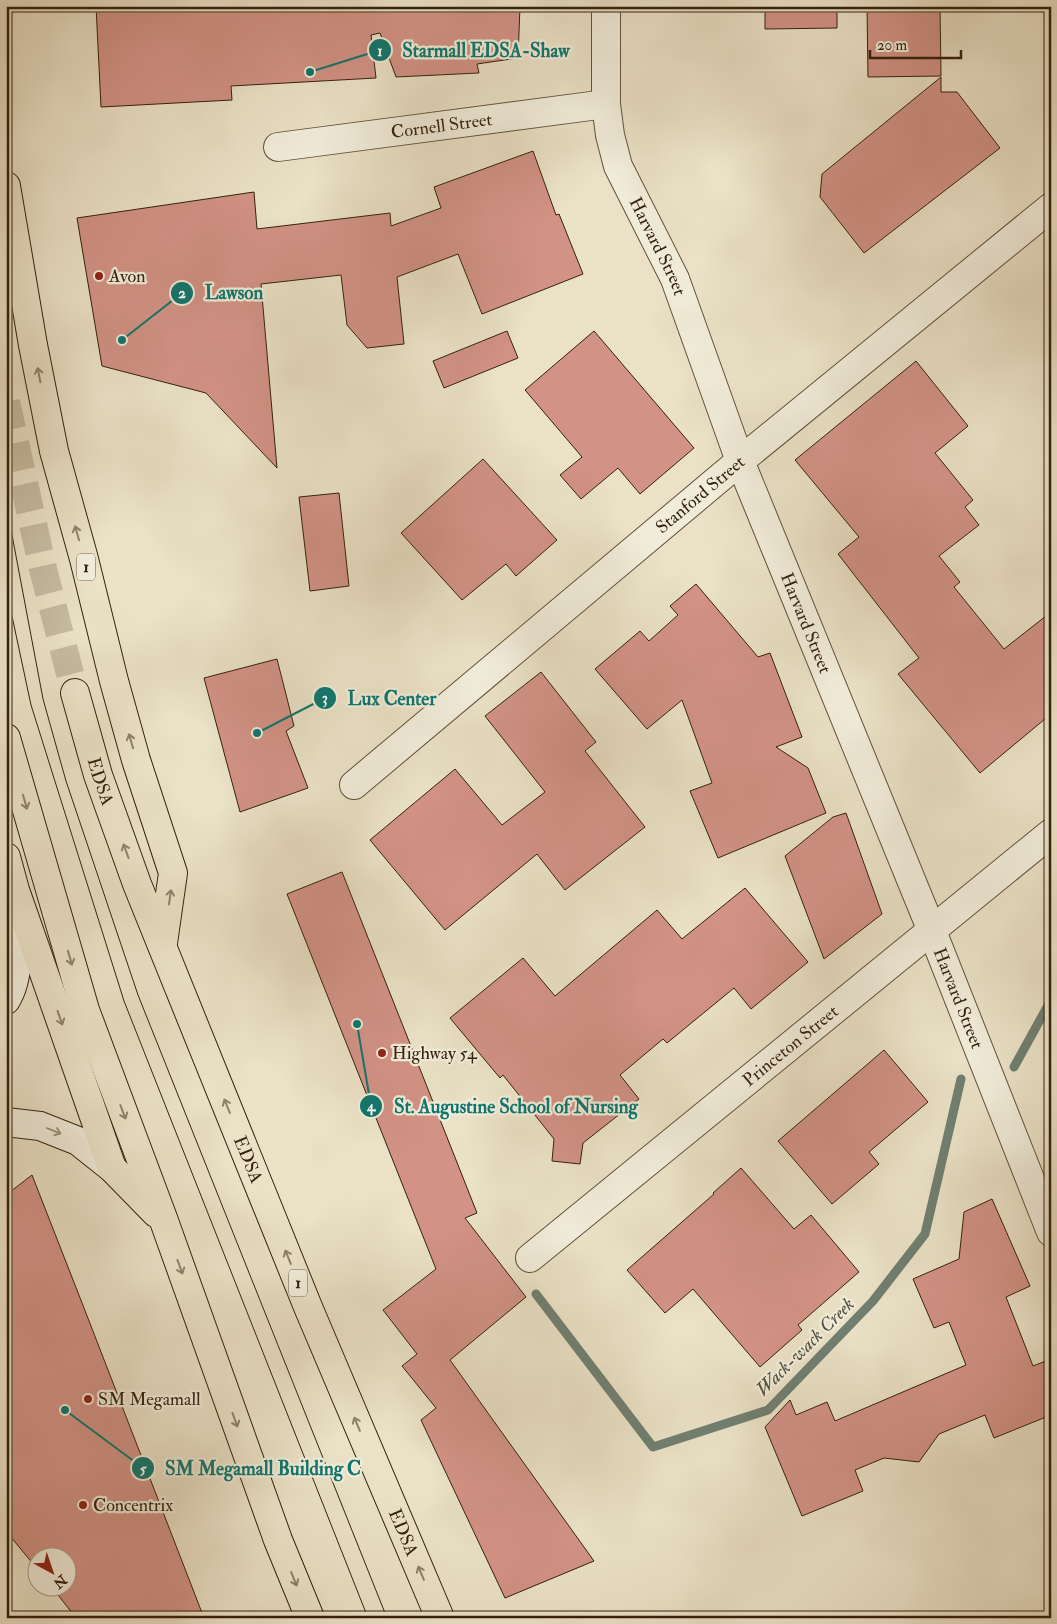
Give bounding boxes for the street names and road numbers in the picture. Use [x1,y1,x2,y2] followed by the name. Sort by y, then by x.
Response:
[390,108,494,144] street label: Cornell Street
[624,193,691,299] street label: Harvard Street
[651,450,750,538] street label: Stanford Street
[77,554,95,580] road number: 1
[775,569,837,677] street label: Harvard Street
[82,755,120,809] street label: EDSA
[928,944,989,1052] street label: Harvard Street
[738,1000,843,1091] street label: Princeton Street
[228,1132,268,1187] street label: EDSA
[289,1270,307,1296] road number: 1
[383,1505,424,1560] street label: EDSA

